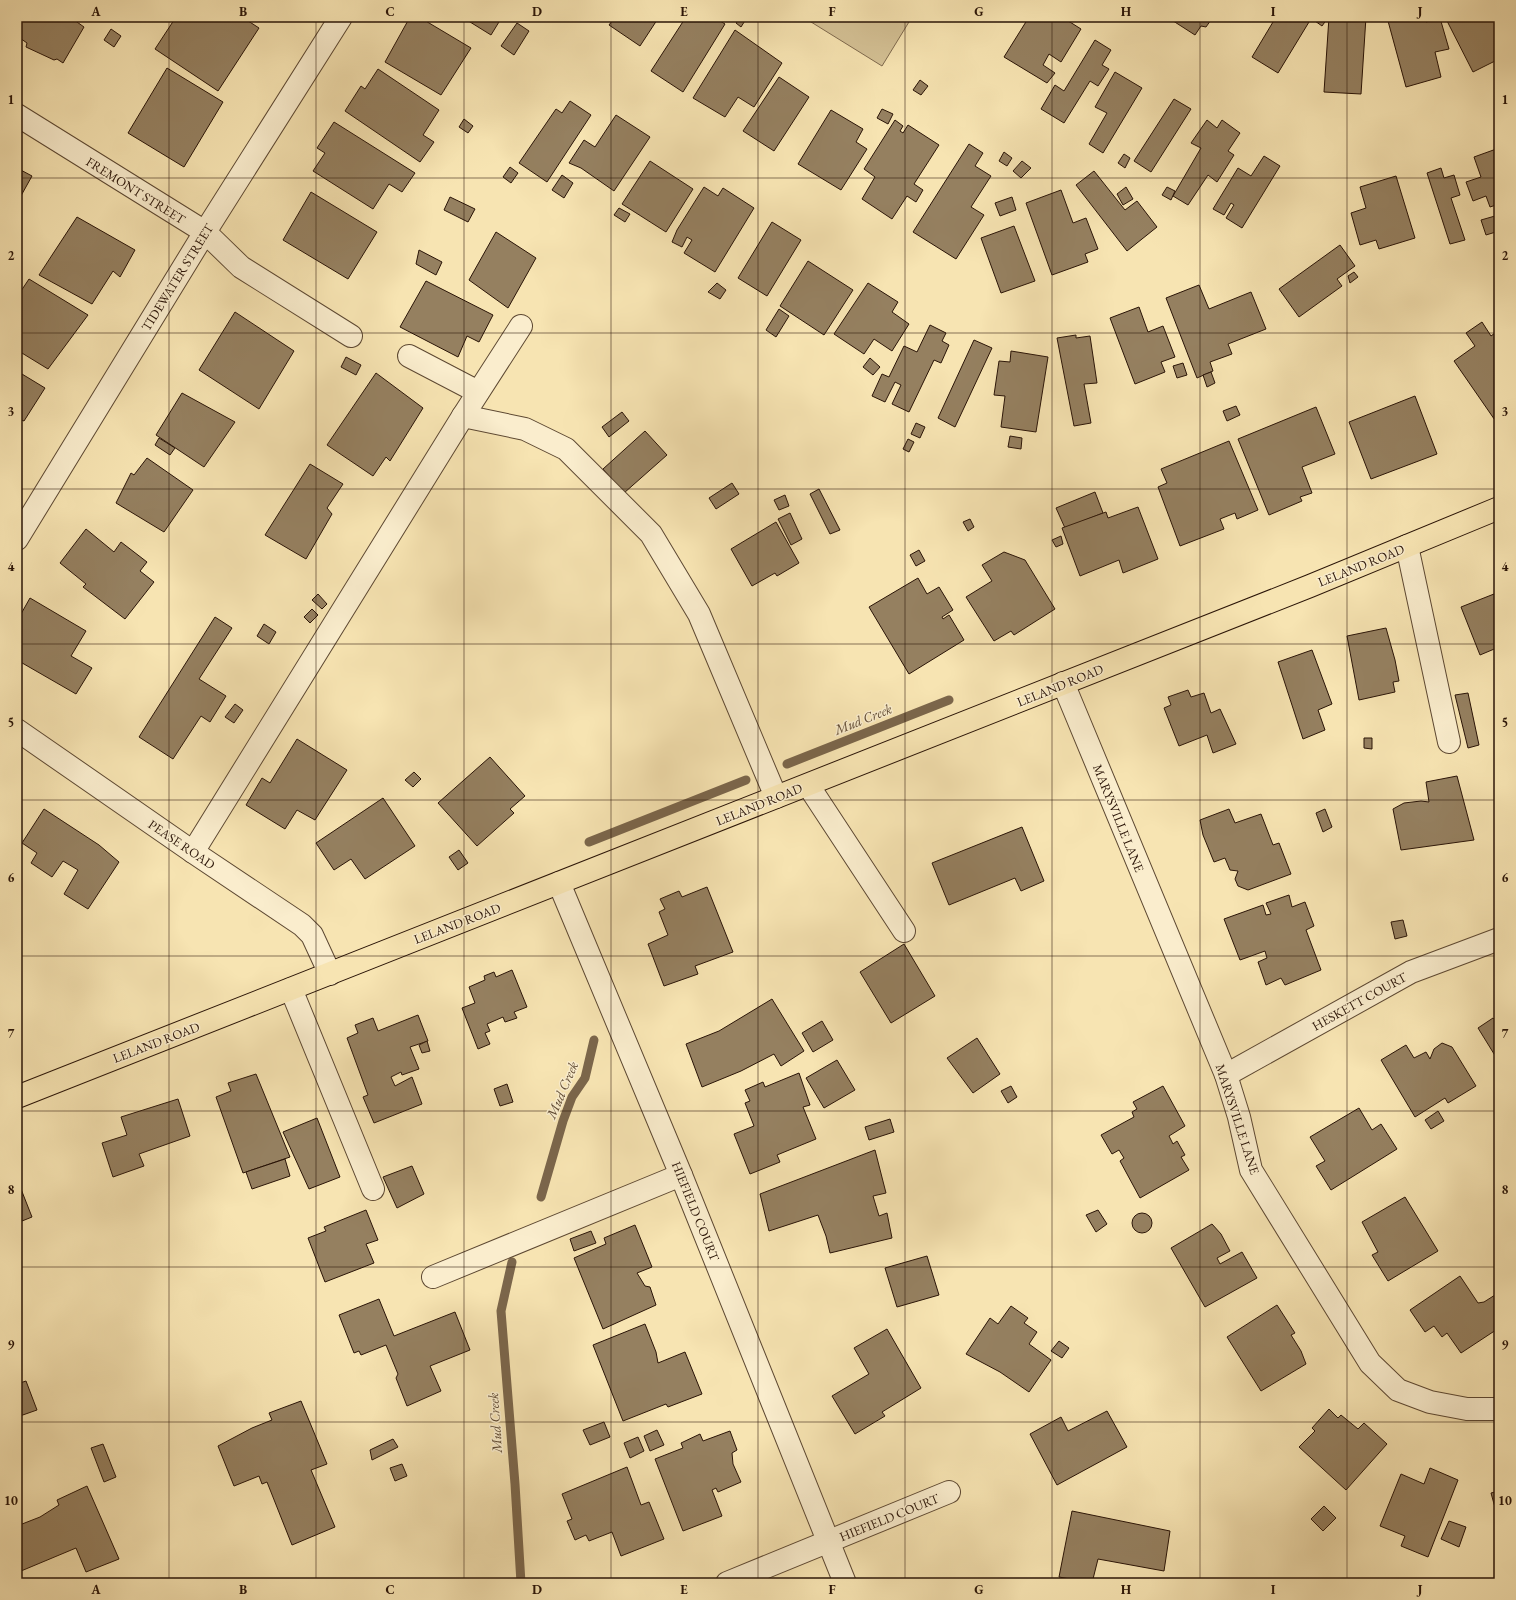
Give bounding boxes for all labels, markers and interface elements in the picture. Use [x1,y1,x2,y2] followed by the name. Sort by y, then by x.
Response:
[90,3,101,20] text: A
[239,3,247,20] text: B
[385,3,395,20] text: C
[532,3,542,20] text: D
[680,3,688,20] text: E
[828,3,836,20] text: F
[974,3,984,20] text: G
[1121,3,1132,20] text: H
[1271,3,1276,20] text: I
[1416,3,1423,20] text: J
[8,91,15,108] text: 1
[1502,91,1509,108] text: 1
[83,153,189,228] street label: FREMONT STREET
[137,220,218,334] street label: TIDEWATER STREET
[8,247,15,264] text: 2
[1502,247,1509,264] text: 2
[8,403,15,420] text: 3
[1502,403,1509,420] text: 3
[1315,540,1407,591] street label: LELAND ROAD
[8,558,15,575] text: 4
[1502,558,1509,575] text: 4
[1014,660,1106,711] street label: LELAND ROAD
[831,699,895,739] water label: Mud Creek
[8,714,14,731] text: 5
[1502,714,1508,731] text: 5
[1089,762,1148,875] street label: MARYSVILLE LANE
[713,779,805,830] street label: LELAND ROAD
[145,816,219,873] street label: PEASE ROAD
[8,869,15,886] text: 6
[1502,869,1509,886] text: 6
[411,899,503,948] street label: LELAND ROAD
[1309,968,1410,1034] street label: HESKETT COURT
[110,1018,202,1067] street label: LELAND ROAD
[8,1025,15,1042] text: 7
[1502,1025,1509,1042] text: 7
[542,1058,582,1122] water label: Mud Creek
[1212,1062,1263,1176] street label: MARYSVILLE LANE
[668,1159,723,1264] street label: HIEFIELD COURT
[8,1181,15,1198] text: 8
[1502,1181,1509,1198] text: 8
[8,1336,15,1353] text: 9
[1502,1336,1509,1353] text: 9
[484,1392,506,1455] water label: Mud Creek
[837,1490,942,1545] street label: HIEFIELD COURT
[4,1492,18,1509] text: 10
[1498,1492,1512,1509] text: 10
[90,1581,101,1598] text: A
[239,1581,247,1598] text: B
[385,1581,395,1598] text: C
[532,1581,542,1598] text: D
[680,1581,688,1598] text: E
[828,1581,836,1598] text: F
[974,1581,984,1598] text: G
[1121,1581,1132,1598] text: H
[1271,1581,1276,1598] text: I
[1416,1581,1423,1598] text: J

